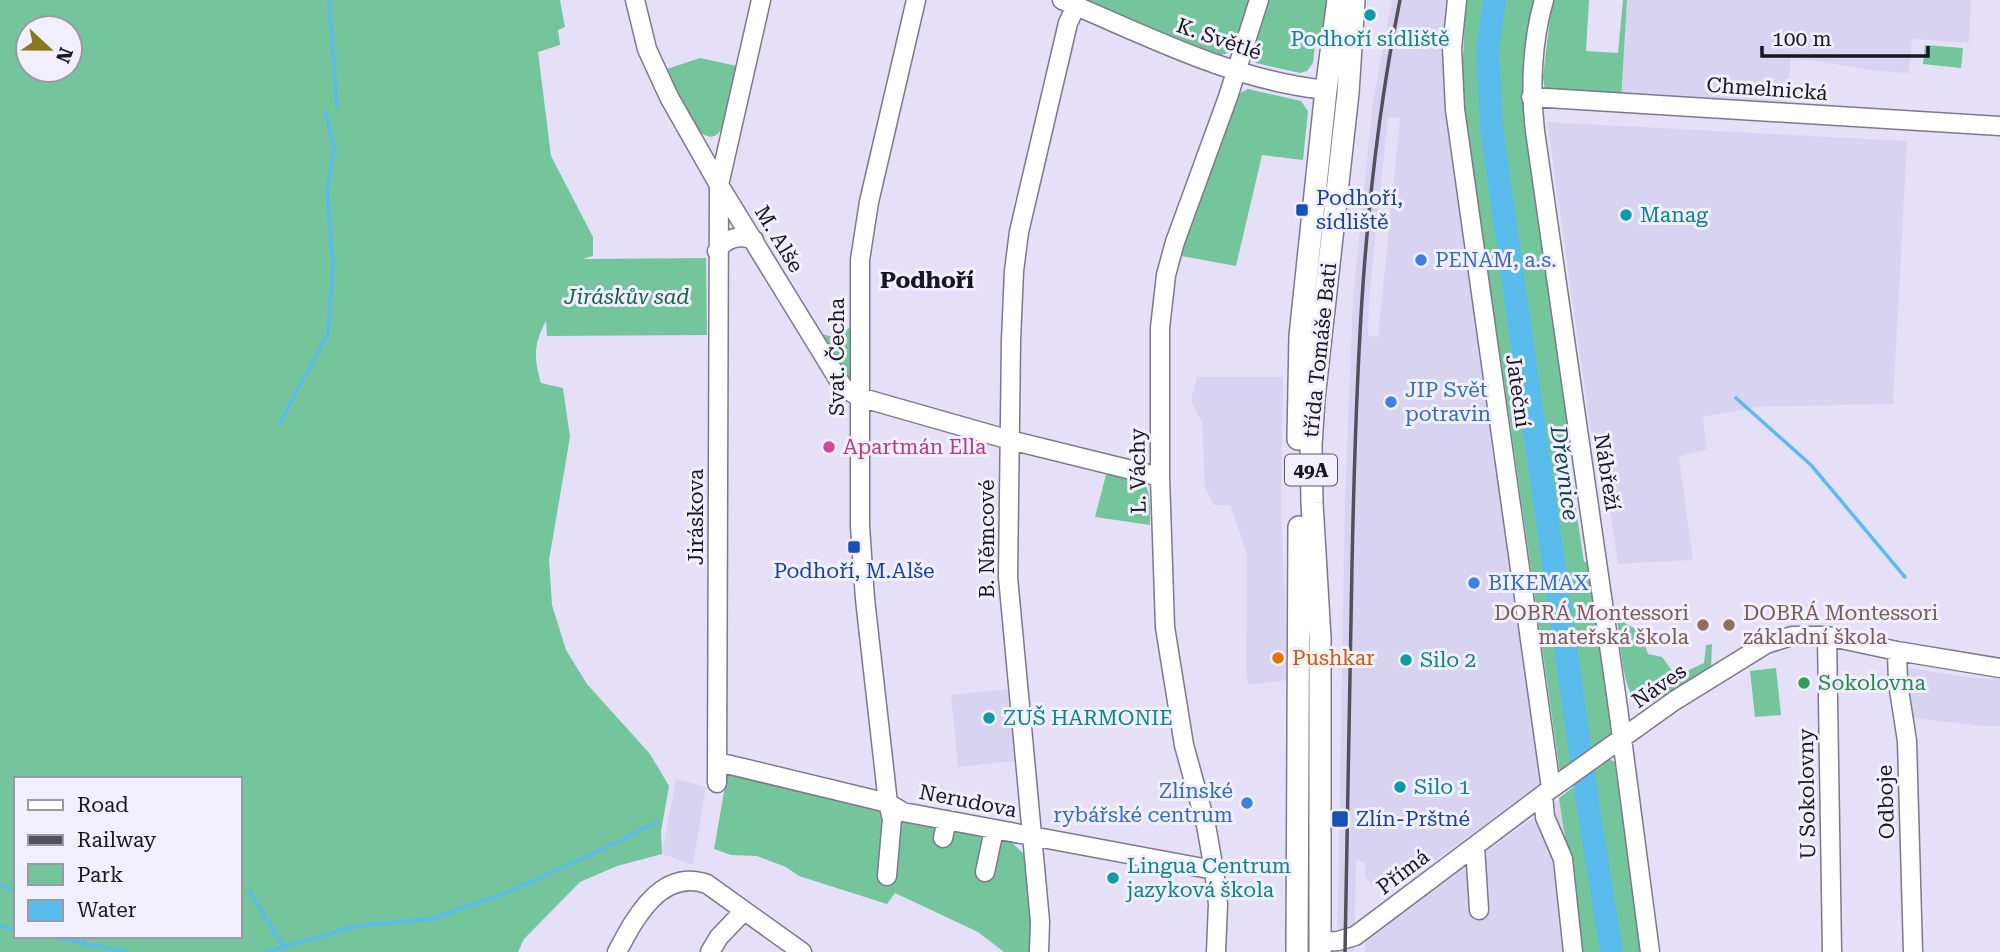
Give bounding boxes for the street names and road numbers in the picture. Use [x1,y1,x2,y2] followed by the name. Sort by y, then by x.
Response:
[1173,13,1265,65] street label: K. Světlé
[1706,73,1829,105] street label: Chmelnická
[750,201,808,277] street label: M. Alše
[1299,261,1341,439] street label: třída Tomáše Bati
[824,297,849,416] street label: Svat. Čecha
[1501,353,1535,429] street label: Jateční
[1125,427,1151,514] street label: L. Váchy
[1589,432,1625,513] street label: Nábřeží
[1285,454,1337,485] road number: 49A
[684,468,708,565] street label: Jiráskova
[975,480,999,598] street label: B. Němcové
[1627,659,1691,713] street label: Náves
[1794,728,1820,860] street label: U Sokolovny
[1873,764,1899,840] street label: Odboje
[917,780,1019,822] street label: Nerudova
[1372,844,1434,899] street label: Přímá

